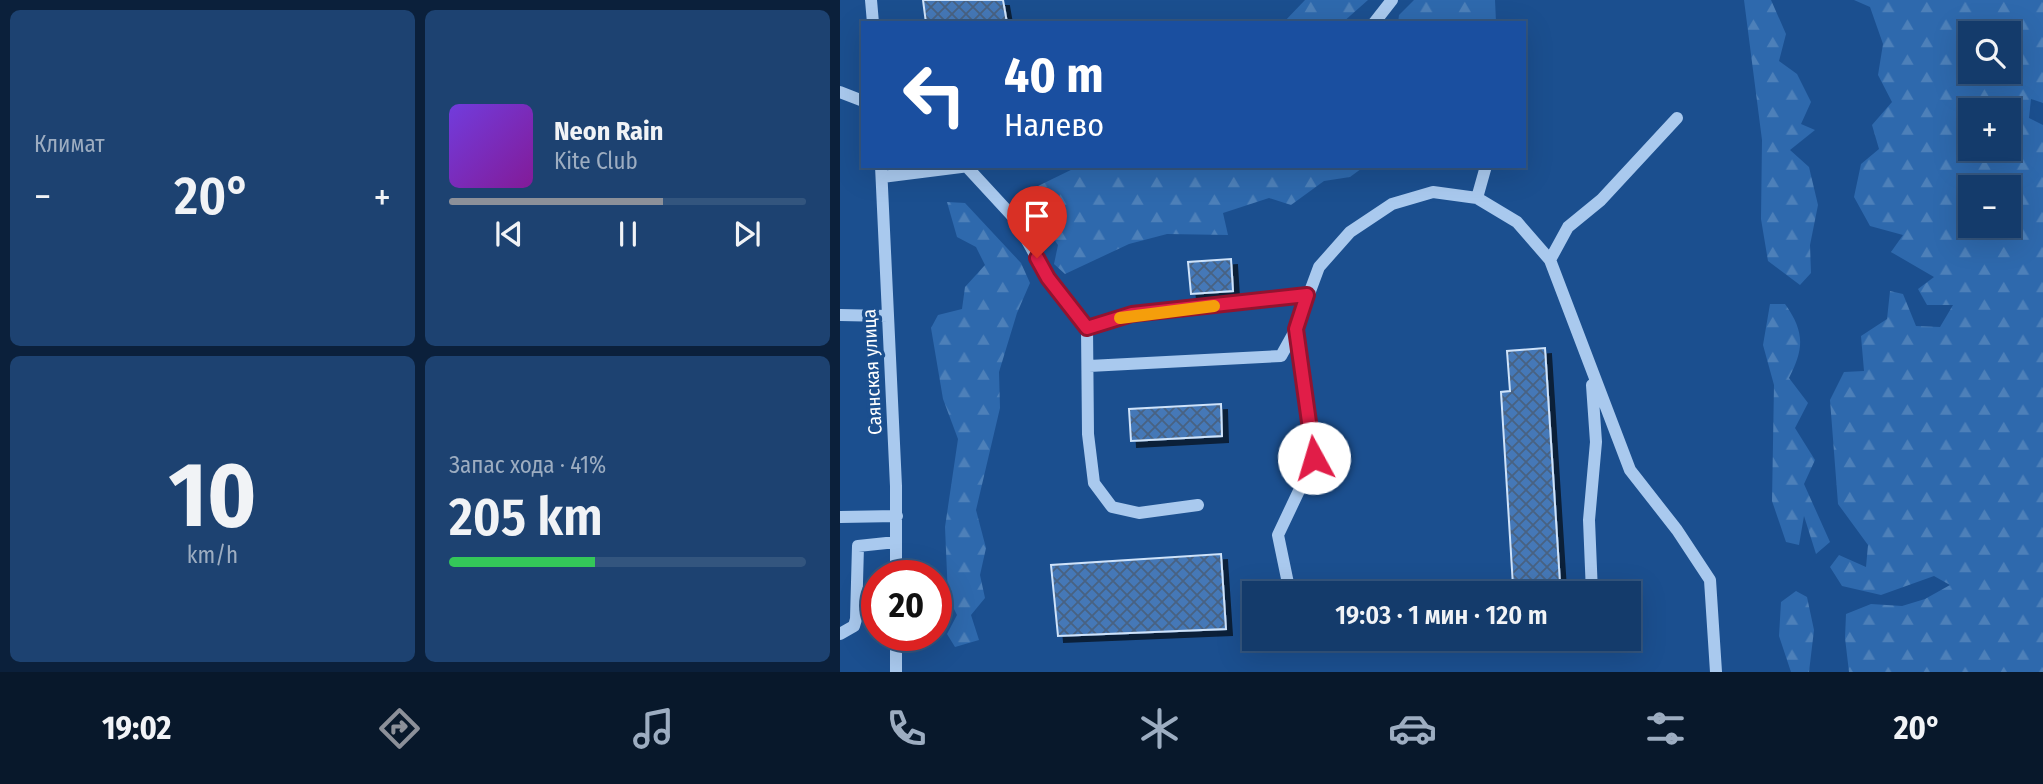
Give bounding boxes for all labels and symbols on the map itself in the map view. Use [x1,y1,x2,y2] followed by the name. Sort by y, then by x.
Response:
[1007,186,1067,258] pin
[857,309,887,435] street label: Саянская улица
[1277,421,1351,495] position arrow
[861,560,952,651] speed limit sign: 20

